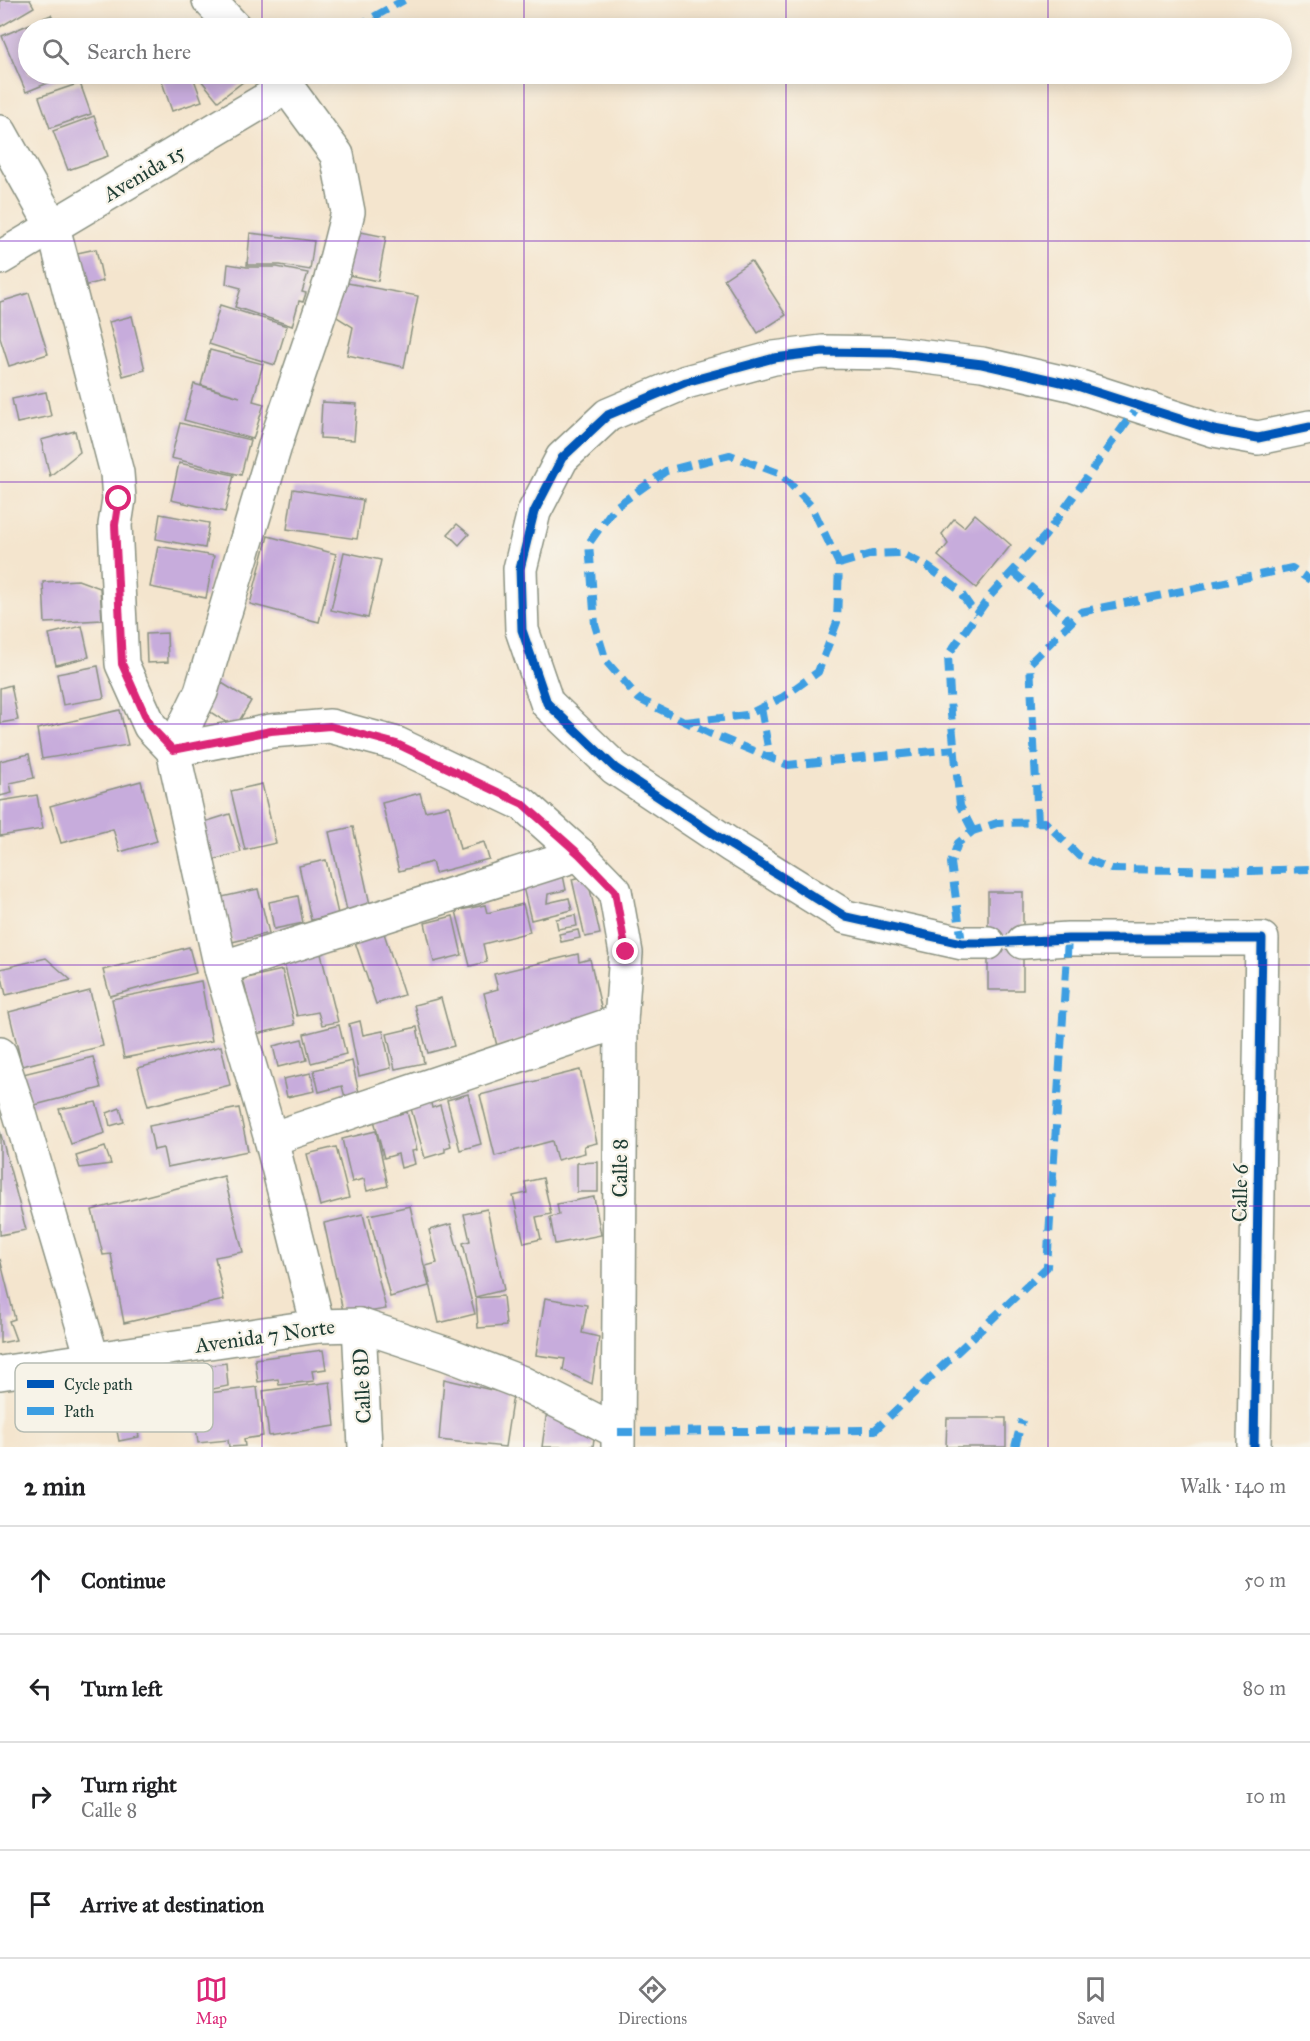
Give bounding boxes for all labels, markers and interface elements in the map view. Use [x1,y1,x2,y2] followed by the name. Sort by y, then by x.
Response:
[18,18,1292,84] search box
[39,35,72,68] icon: search
[87,38,191,65] text: Search here
[98,138,190,208] street label: Avenida 15
[105,485,131,511] route start
[612,938,638,964] route end
[607,1139,633,1197] street label: Calle 8
[1226,1162,1254,1222] street label: Calle 6
[193,1313,337,1359] street label: Avenida 7 Norte
[347,1348,377,1424] street label: Calle 8D
[15,1363,213,1432] legend
[64,1375,133,1394] text: Cycle path
[64,1402,94,1421] text: Path
[24,1470,85,1502] text: 2 min
[1180,1474,1286,1498] text: Walk · 140 m
[24,1564,57,1597] icon: ahead
[81,1567,166,1594] text: Continue
[1244,1568,1286,1592] text: 50 m
[24,1672,57,1705] icon: left
[81,1675,163,1702] text: Turn left
[1243,1676,1286,1700] text: 80 m
[81,1771,177,1798] text: Turn right
[24,1780,57,1813] icon: right
[1245,1784,1286,1808] text: 10 m
[81,1798,137,1822] text: Calle 8
[24,1888,57,1921] icon: arrive
[81,1891,264,1918] text: Arrive at destination
[195,1973,228,2028] tab: Map
[618,1973,687,2028] tab: Directions
[1077,1973,1115,2028] tab: Saved

